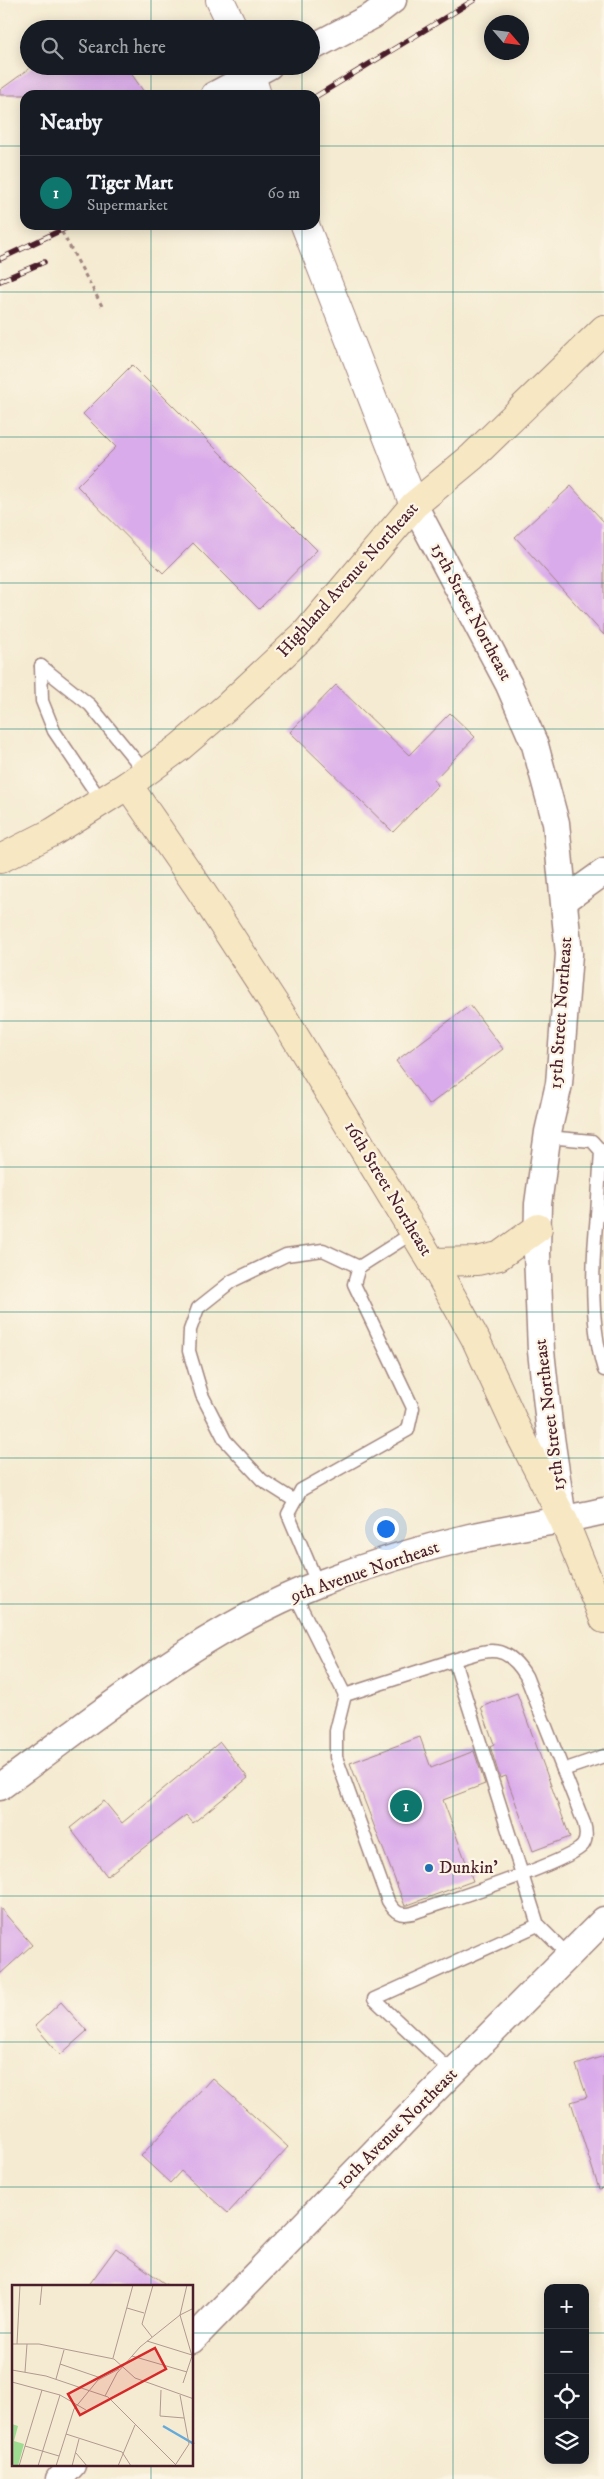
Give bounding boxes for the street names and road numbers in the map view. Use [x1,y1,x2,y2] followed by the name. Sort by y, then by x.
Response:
[273,498,424,662] street label: Highland Avenue Northeast
[425,539,517,685] street label: 15th Street Northeast
[545,936,577,1090] street label: 15th Street Northeast
[339,1118,437,1261] street label: 16th Street Northeast
[530,1338,570,1492] street label: 15th Street Northeast
[287,1536,442,1608] street label: 9th Avenue Northeast
[332,2063,463,2194] street label: 10th Avenue Northeast

